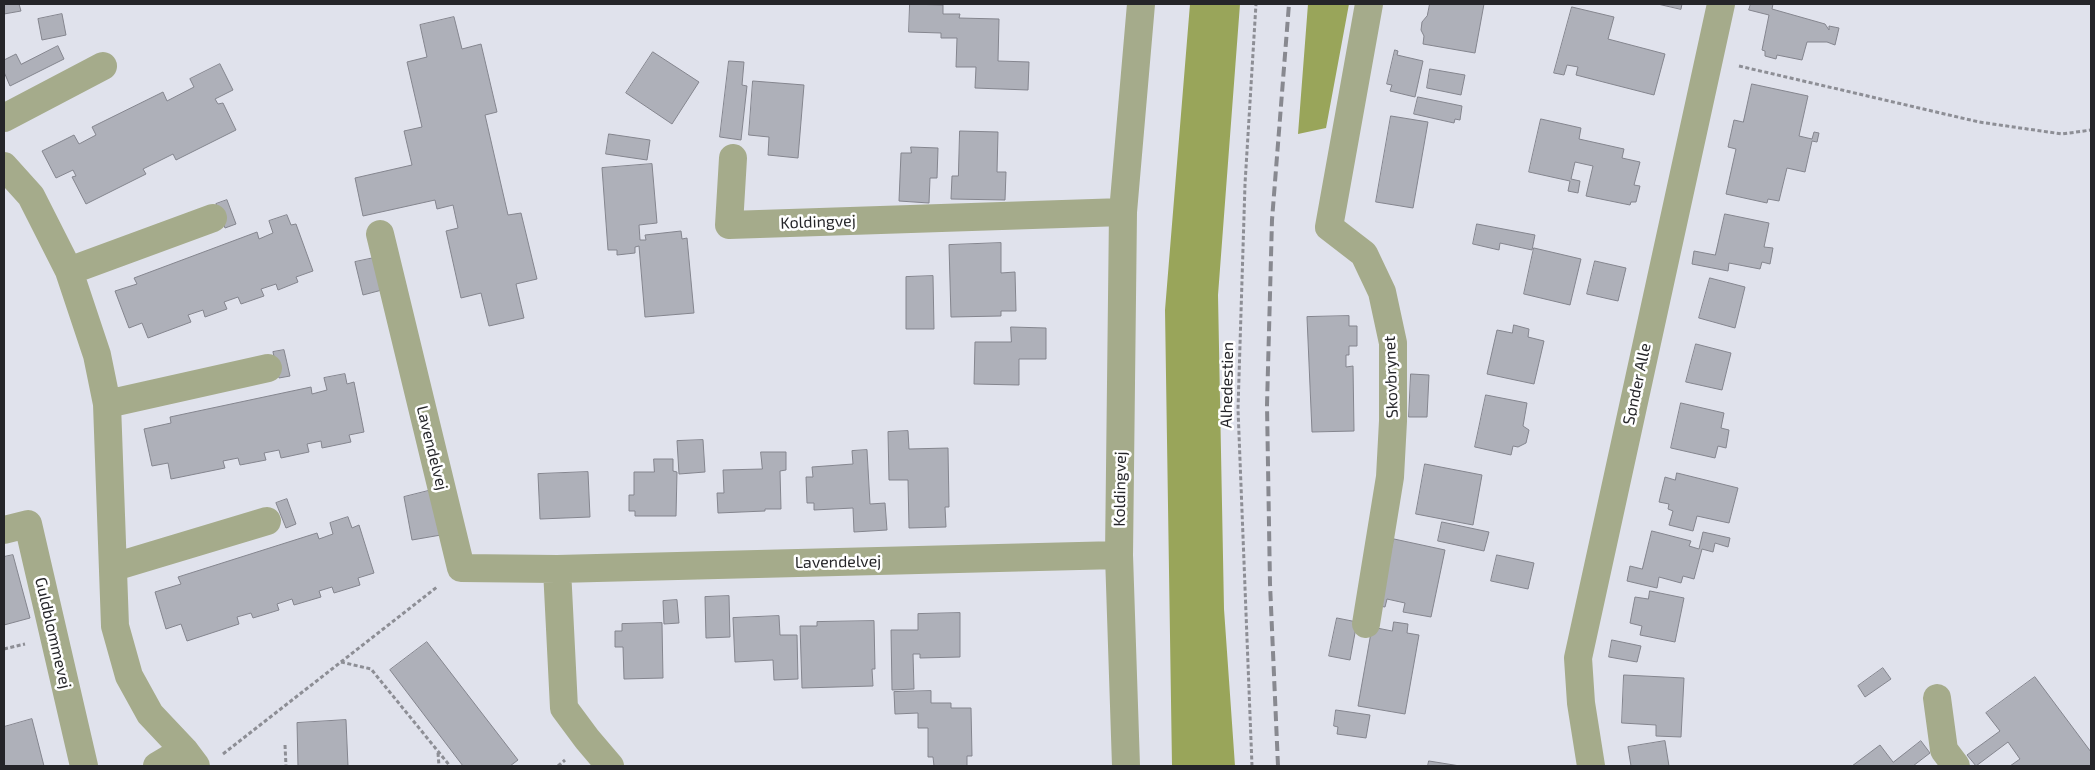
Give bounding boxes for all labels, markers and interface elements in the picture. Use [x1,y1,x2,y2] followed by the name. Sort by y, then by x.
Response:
[780,211,856,233] street label: Koldingvej
[1380,336,1402,418] street label: Skovbrynet
[1619,341,1655,427] street label: Sønder Alle
[1217,342,1237,428] street label: Alhedestien
[412,404,452,492] street label: Lavendelvej
[1110,451,1130,527] street label: Koldingvej
[795,552,881,572] street label: Lavendelvej
[31,575,75,691] street label: Guldblommevej

